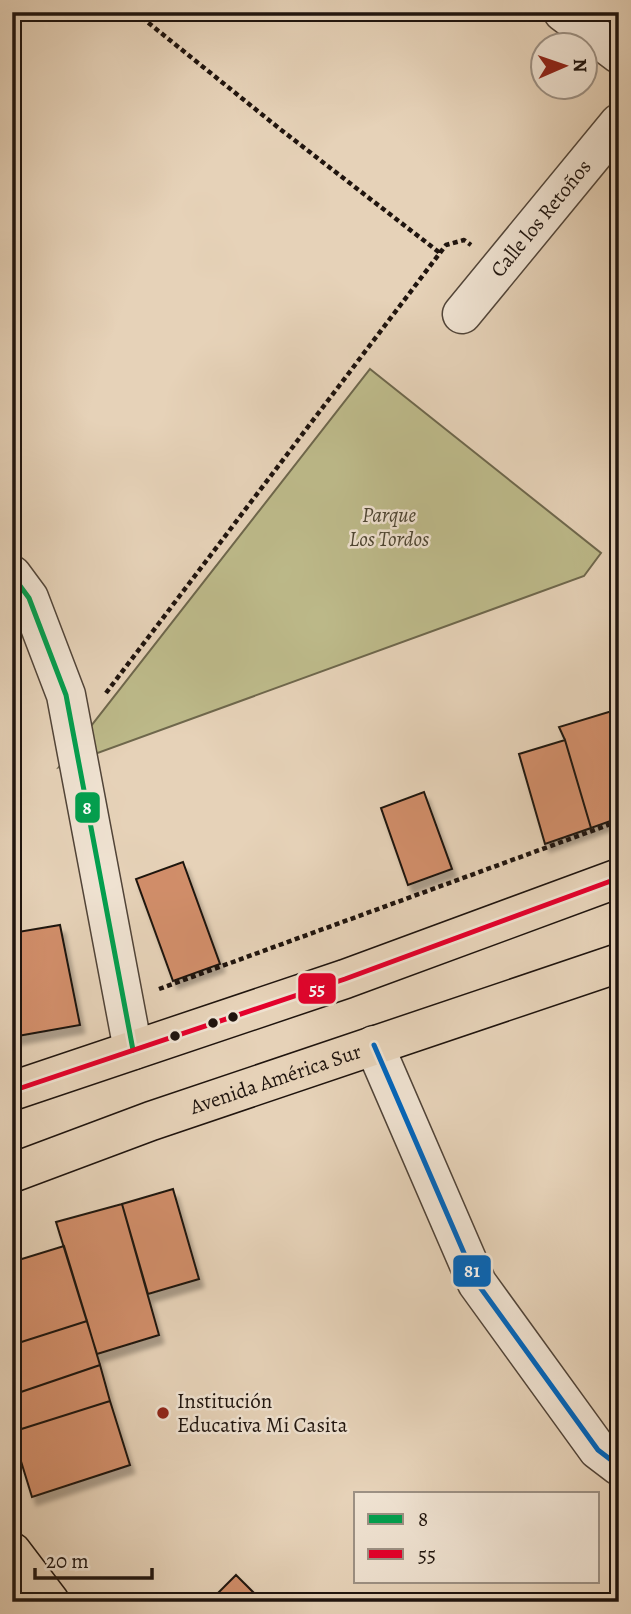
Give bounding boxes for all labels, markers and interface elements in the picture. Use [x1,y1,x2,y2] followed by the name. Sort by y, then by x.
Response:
[530,32,600,102] north arrow
[567,58,593,73] text: N
[484,153,598,283] street label: Calle los Retoños
[349,501,429,553] park label: Parque Los Tordos
[74,791,101,824] line badge: 8
[82,795,92,821] text: 8
[297,972,337,1005] line badge: 55
[309,976,325,1002] text: 55
[226,1010,240,1024] unlabelled marker
[206,1016,220,1030] unlabelled marker
[168,1029,182,1043] unlabelled marker
[185,1037,365,1121] street label: Avenida América Sur
[452,1254,492,1288] line badge: 81
[464,1258,480,1284] text: 81
[177,1387,348,1439] place label: Institución Educativa Mi Casita
[155,1405,171,1421] marker: Institución Educativa Mi Casita
[354,1492,600,1582] legend
[418,1505,428,1533] text: 8
[35,1537,152,1581] scale bar
[418,1541,436,1569] text: 55
[46,1547,89,1575] text: 20 m

